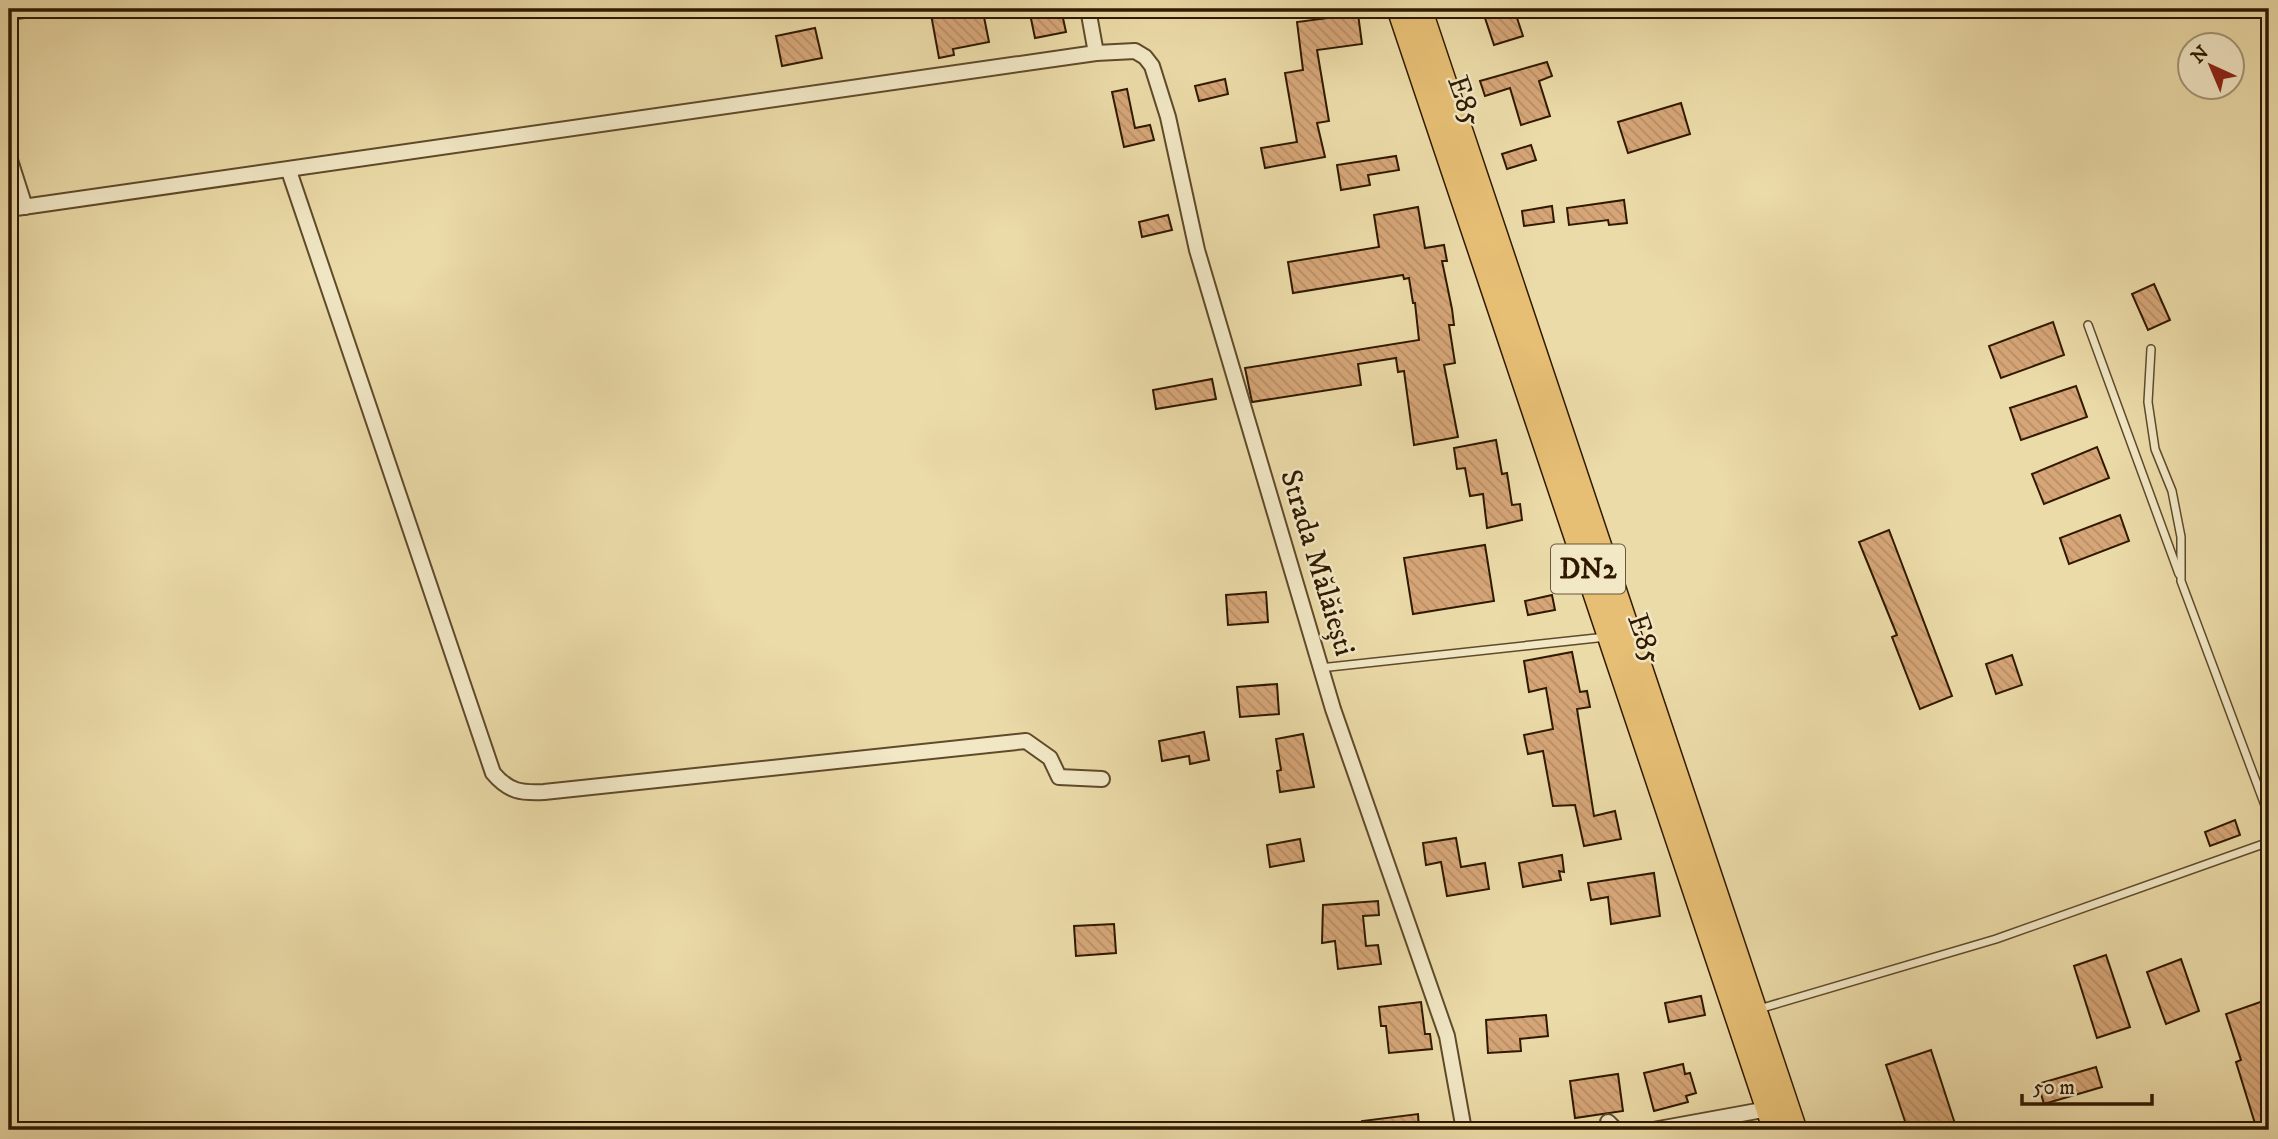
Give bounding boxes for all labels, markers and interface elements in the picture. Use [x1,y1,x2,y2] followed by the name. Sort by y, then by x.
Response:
[2176,32,2246,102] north arrow
[2187,41,2214,69] text: N
[1438,71,1490,131] street label: E85
[1271,465,1363,661] street label: Strada Mălăiești
[1551,544,1625,594] road number: DN2
[1618,609,1670,669] street label: E85
[2022,1062,2152,1106] scale bar
[2033,1075,2075,1101] text: 50 m

